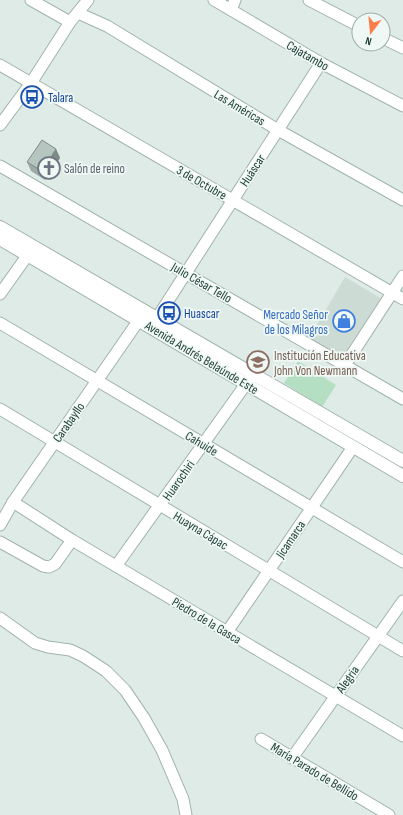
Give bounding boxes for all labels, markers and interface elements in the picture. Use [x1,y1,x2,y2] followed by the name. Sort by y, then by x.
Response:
[351,12,391,52] north arrow
[364,34,373,48] text: N
[283,37,332,74] street label: Cajatambo
[19,84,45,110] bus stop icon: Talara
[211,86,268,130] street label: Las Américas
[48,90,73,106] place label: Talara
[236,151,269,190] street label: Huáscar
[36,155,62,181] church icon: Salón de reino
[64,161,125,177] place label: Salón de reino
[174,162,229,204] street label: 3 de Octubre
[167,259,235,307] street label: Julio César Tello
[156,300,182,326] bus stop icon: Huascar
[184,306,220,322] place label: Huascar
[263,307,328,338] place label: Mercado Señor de los Milagros
[331,308,357,334] shop icon: Mercado Señor de los Milagros
[141,317,261,398] street label: Avenida Andrés Belaúnde Este
[273,348,366,379] place label: Institución Educativa John Von Newmann
[245,349,271,375] school or university icon: Institución Educativa John Von Newmann
[49,399,88,446] street label: Carabayllo
[182,428,221,460] street label: Cahuide
[159,457,198,504] street label: Huarochiri
[170,508,231,553] street label: Huayna Cápac
[272,518,309,562] street label: Jicamarca
[169,594,244,648] street label: Piedro de la Gasca
[332,663,363,697] street label: Alegria
[268,739,361,804] street label: María Parado de Bellido

